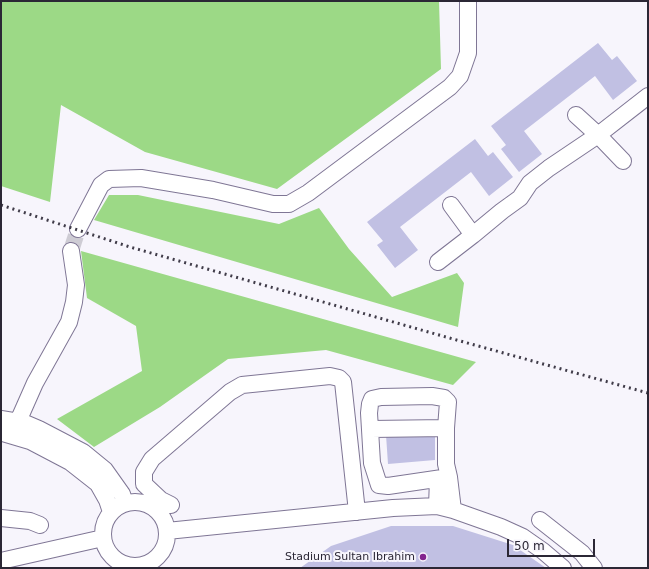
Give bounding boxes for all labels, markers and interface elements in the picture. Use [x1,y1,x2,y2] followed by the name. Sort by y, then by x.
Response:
[509,531,597,557] scale bar
[514,539,545,553] text: 50 m
[285,550,415,564] place label: Stadium Sultan Ibrahim
[418,552,428,562] marker: Stadium Sultan Ibrahim

